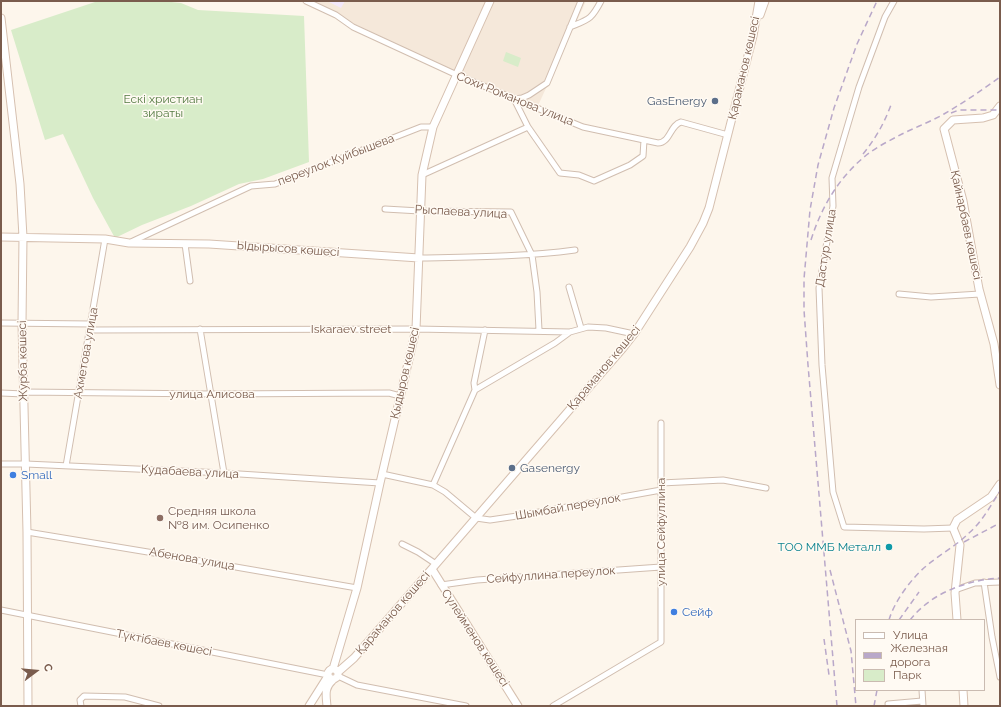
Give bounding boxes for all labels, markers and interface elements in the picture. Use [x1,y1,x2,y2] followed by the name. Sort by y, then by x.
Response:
[725,15,763,121] street label: Қараманов көшесі
[454,69,576,129] street label: Сохи Романова улица
[123,92,203,120] park label: Ескі христиан зираты
[647,94,707,108] place label: GasEnergy
[710,96,720,106] marker: GasEnergy
[276,131,396,189] street label: переулок Куйбышева
[947,169,985,281] street label: Қайнарбаев көшесі
[414,202,508,222] street label: Рыспаева улица
[813,208,839,288] street label: Дастур улица
[236,238,340,260] street label: Ыдырысов көшесі
[71,306,101,400] street label: Ахметова улица
[15,320,31,402] street label: Журба көшесі
[311,322,391,336] street label: Iskaraev street
[565,323,643,413] street label: Қараманов көшесі
[387,326,423,420] street label: Қыдыров көшесі
[169,387,255,401] street label: улица Алисова
[520,461,580,475] place label: Gasenergy
[141,462,239,482] street label: Кудабаева улица
[507,463,517,473] marker: Gasenergy
[21,468,52,482] place label: Small
[8,470,18,480] marker: Small
[654,478,668,586] street label: улица Сейфуллина
[514,491,622,523] street label: Шымбай переулок
[168,504,269,532] place label: Средняя школа №8 им. Осипенко
[155,513,165,523] marker: Средняя школа №8 им. Осипенко
[778,540,881,554] place label: ТОО ММБ Металл
[884,542,894,552] marker: ТОО ММБ Металл
[148,544,236,574] street label: Абенова улица
[486,563,616,587] street label: Сейфуллина переулок
[353,568,433,658] street label: Қараманов көшесі
[438,587,512,689] street label: Сүлейменов көшесі
[682,605,713,619] place label: Сейф
[669,607,679,617] marker: Сейф
[855,619,985,691] legend
[115,627,213,659] street label: Түктібаев көшесі
[893,628,928,642] text: Улица
[890,641,948,669] text: Железная дорога
[16,651,56,691] north arrow
[41,662,55,673] text: С
[893,668,922,682] text: Парк

